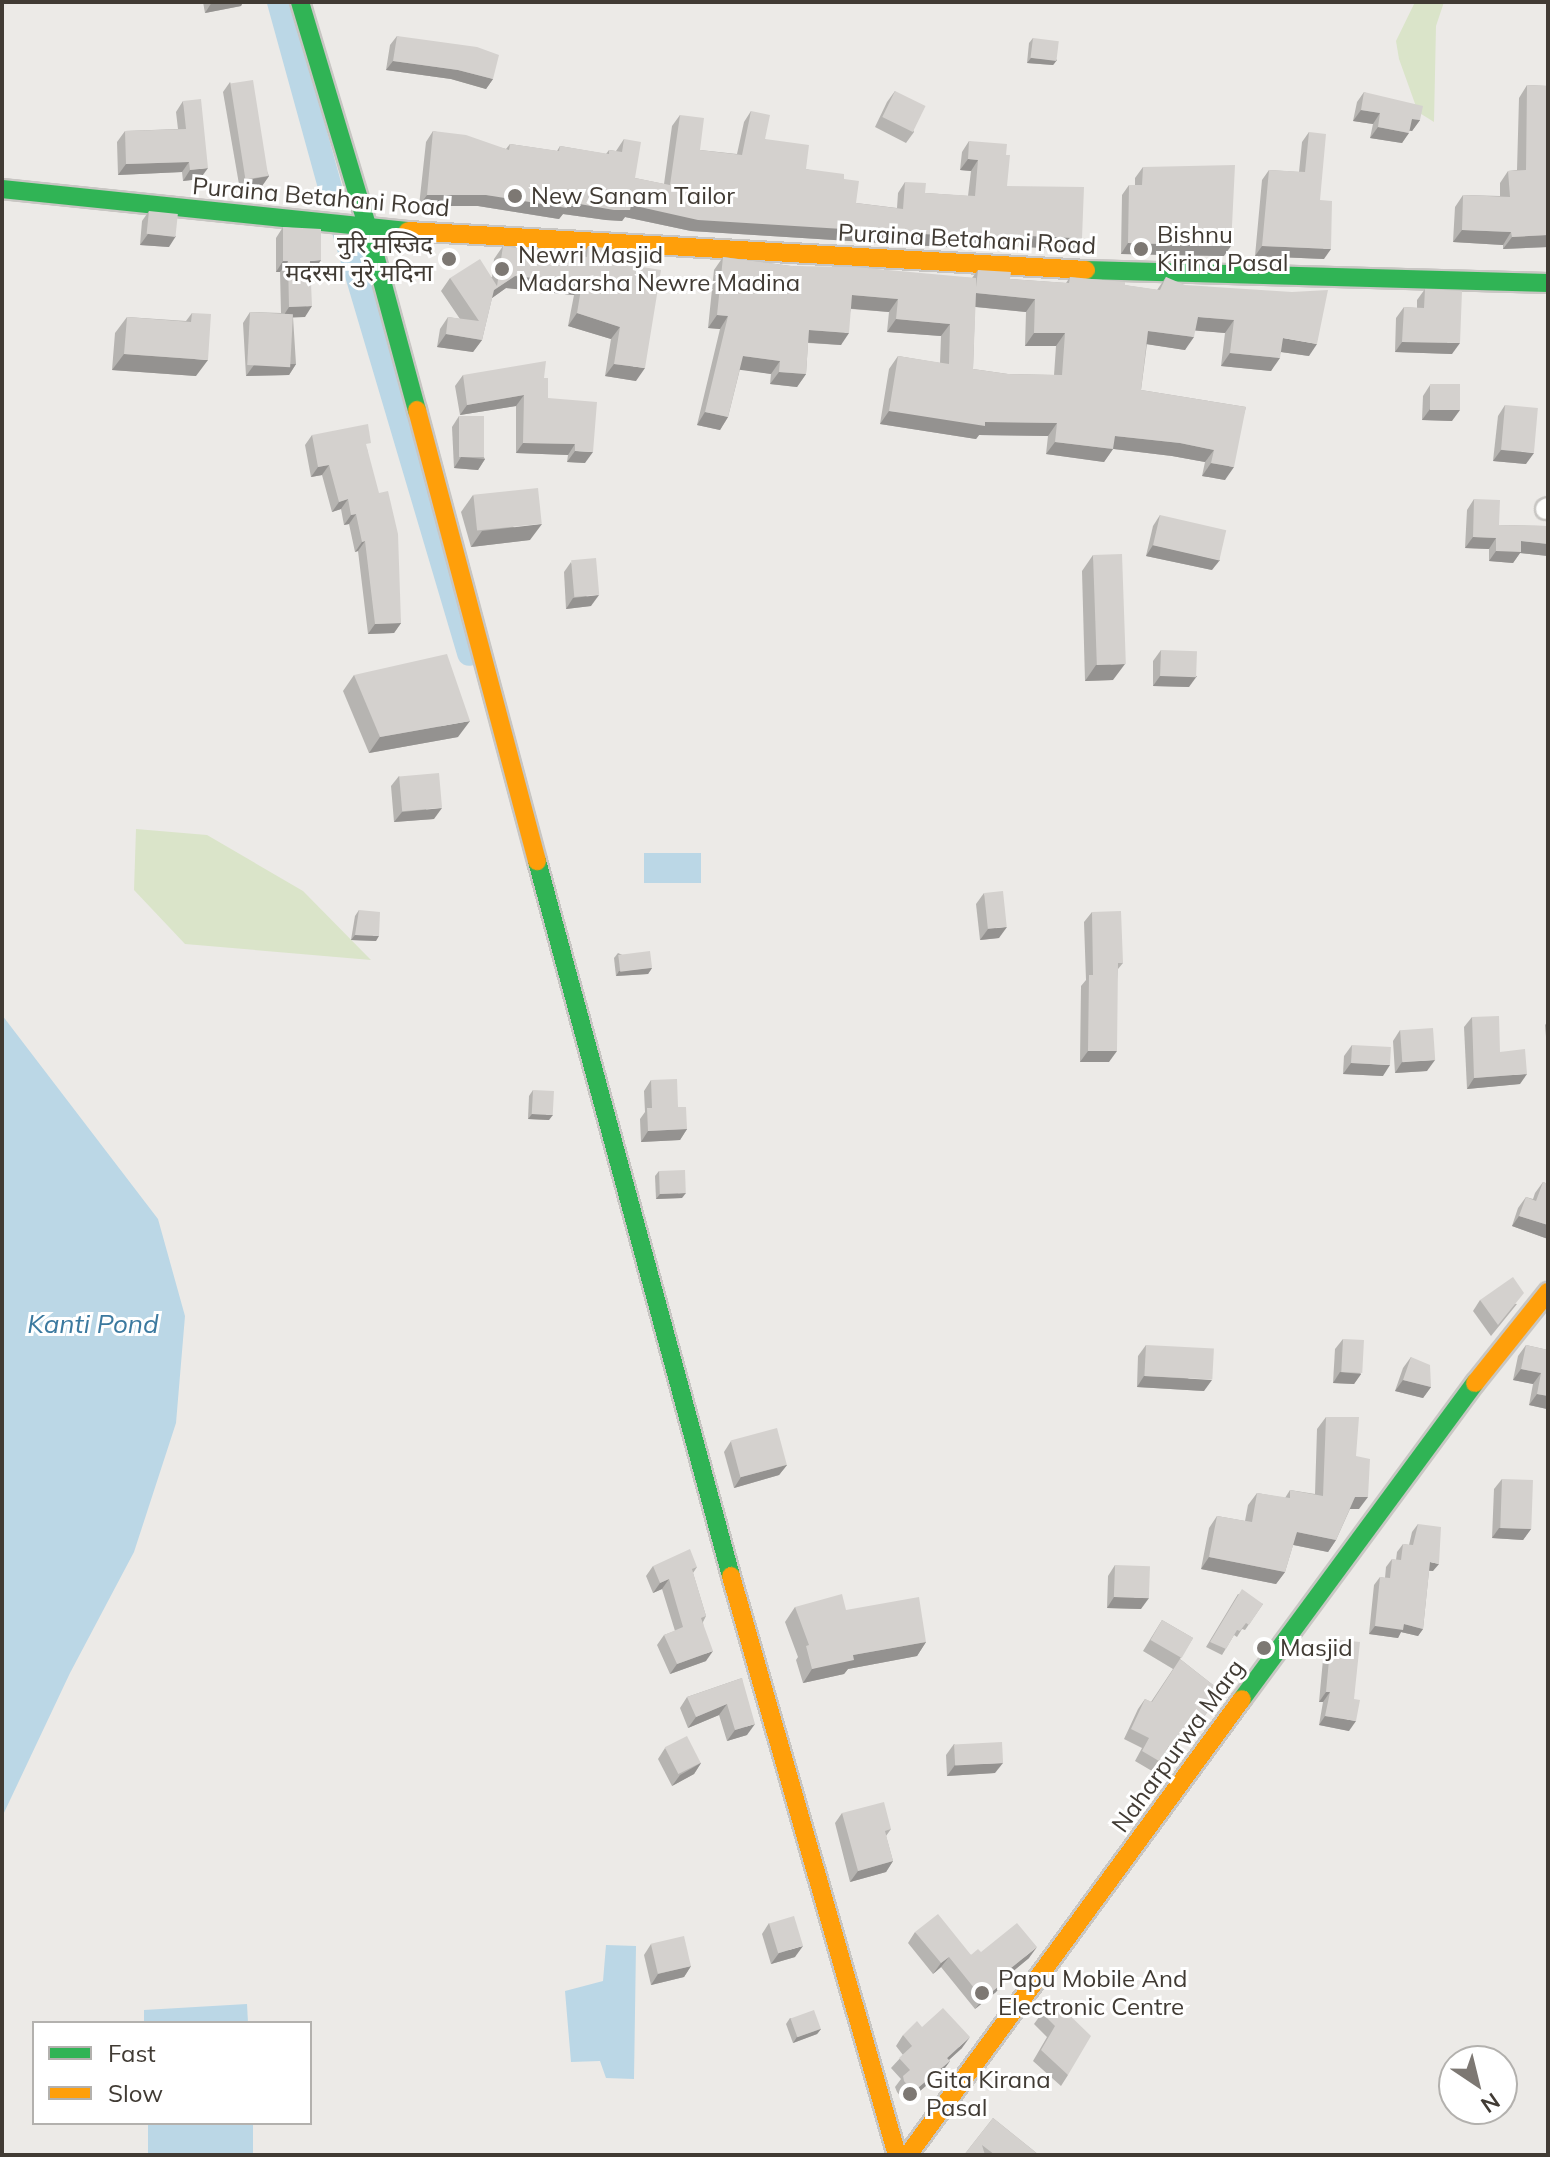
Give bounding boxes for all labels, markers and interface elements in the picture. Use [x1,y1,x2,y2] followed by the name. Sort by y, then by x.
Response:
[191,171,451,223] street label: Puraina Betahani Road
[531,182,735,210] place label: New Sanam Tailor
[506,187,524,205] marker: New Sanam Tailor
[837,218,1097,260] street label: Puraina Betahani Road
[1157,221,1289,277] place label: Bishnu Kirina Pasal
[285,231,433,287] place label: नुरि मस्जिद मदरसा नुरे मदिना
[1132,240,1150,258] marker: Bishnu Kirina Pasal
[518,241,800,297] place label: Newri Masjid Madarsha Newre Madina
[440,250,458,268] marker: नुरि मस्जिद मदरसा नुरे मदिना
[493,260,511,278] marker: Newri Masjid Madarsha Newre Madina
[27,1308,159,1340] water label: Kanti Pond
[1280,1634,1353,1662] place label: Masjid
[1255,1639,1273,1657] marker: Masjid
[1106,1654,1250,1838] street label: Naharpurwa Marg
[998,1965,1188,2021] place label: Papu Mobile And Electronic Centre
[973,1984,991,2002] marker: Papu Mobile And Electronic Centre
[32,2021,312,2125] legend
[108,2038,156,2068] text: Fast
[1438,2045,1518,2125] north arrow
[926,2066,1051,2122] place label: Gita Kirana Pasal
[108,2078,163,2108] text: Slow
[901,2085,919,2103] marker: Gita Kirana Pasal
[1476,2087,1505,2119] text: N

